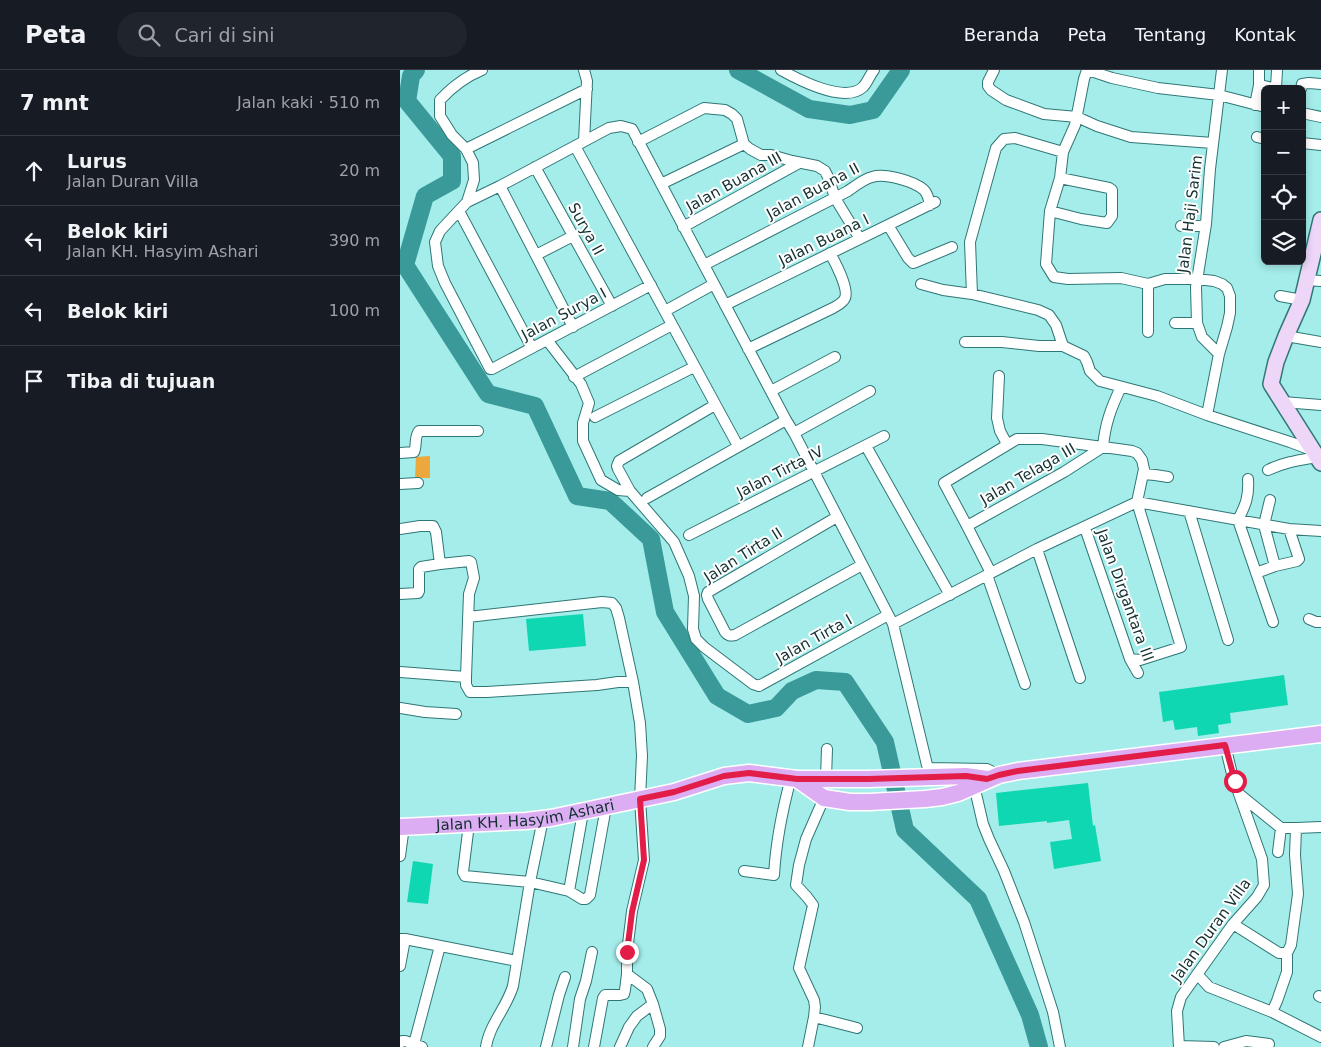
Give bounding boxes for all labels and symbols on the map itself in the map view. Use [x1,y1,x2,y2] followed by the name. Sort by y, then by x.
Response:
[682,148,785,216] street label: Jalan Buana III
[1174,154,1206,275] street label: Jalan Haji Sarim
[763,159,863,223] street label: Jalan Buana II
[564,200,608,258] street label: Surya II
[775,210,872,270] street label: Jalan Buana I
[518,284,610,344] street label: Jalan Surya I
[976,439,1079,509] street label: Jalan Telaga III
[733,442,827,502] street label: Jalan Tirta IV
[700,524,786,587] street label: Jalan Tirta II
[1092,525,1157,664] street label: Jalan Dirgantara III
[772,611,855,668] street label: Jalan Tirta I
[1224,770,1247,793] route start
[435,796,616,834] street label: Jalan KH. Hasyim Ashari
[1167,875,1255,986] street label: Jalan Duran Villa
[616,941,639,964] route end

